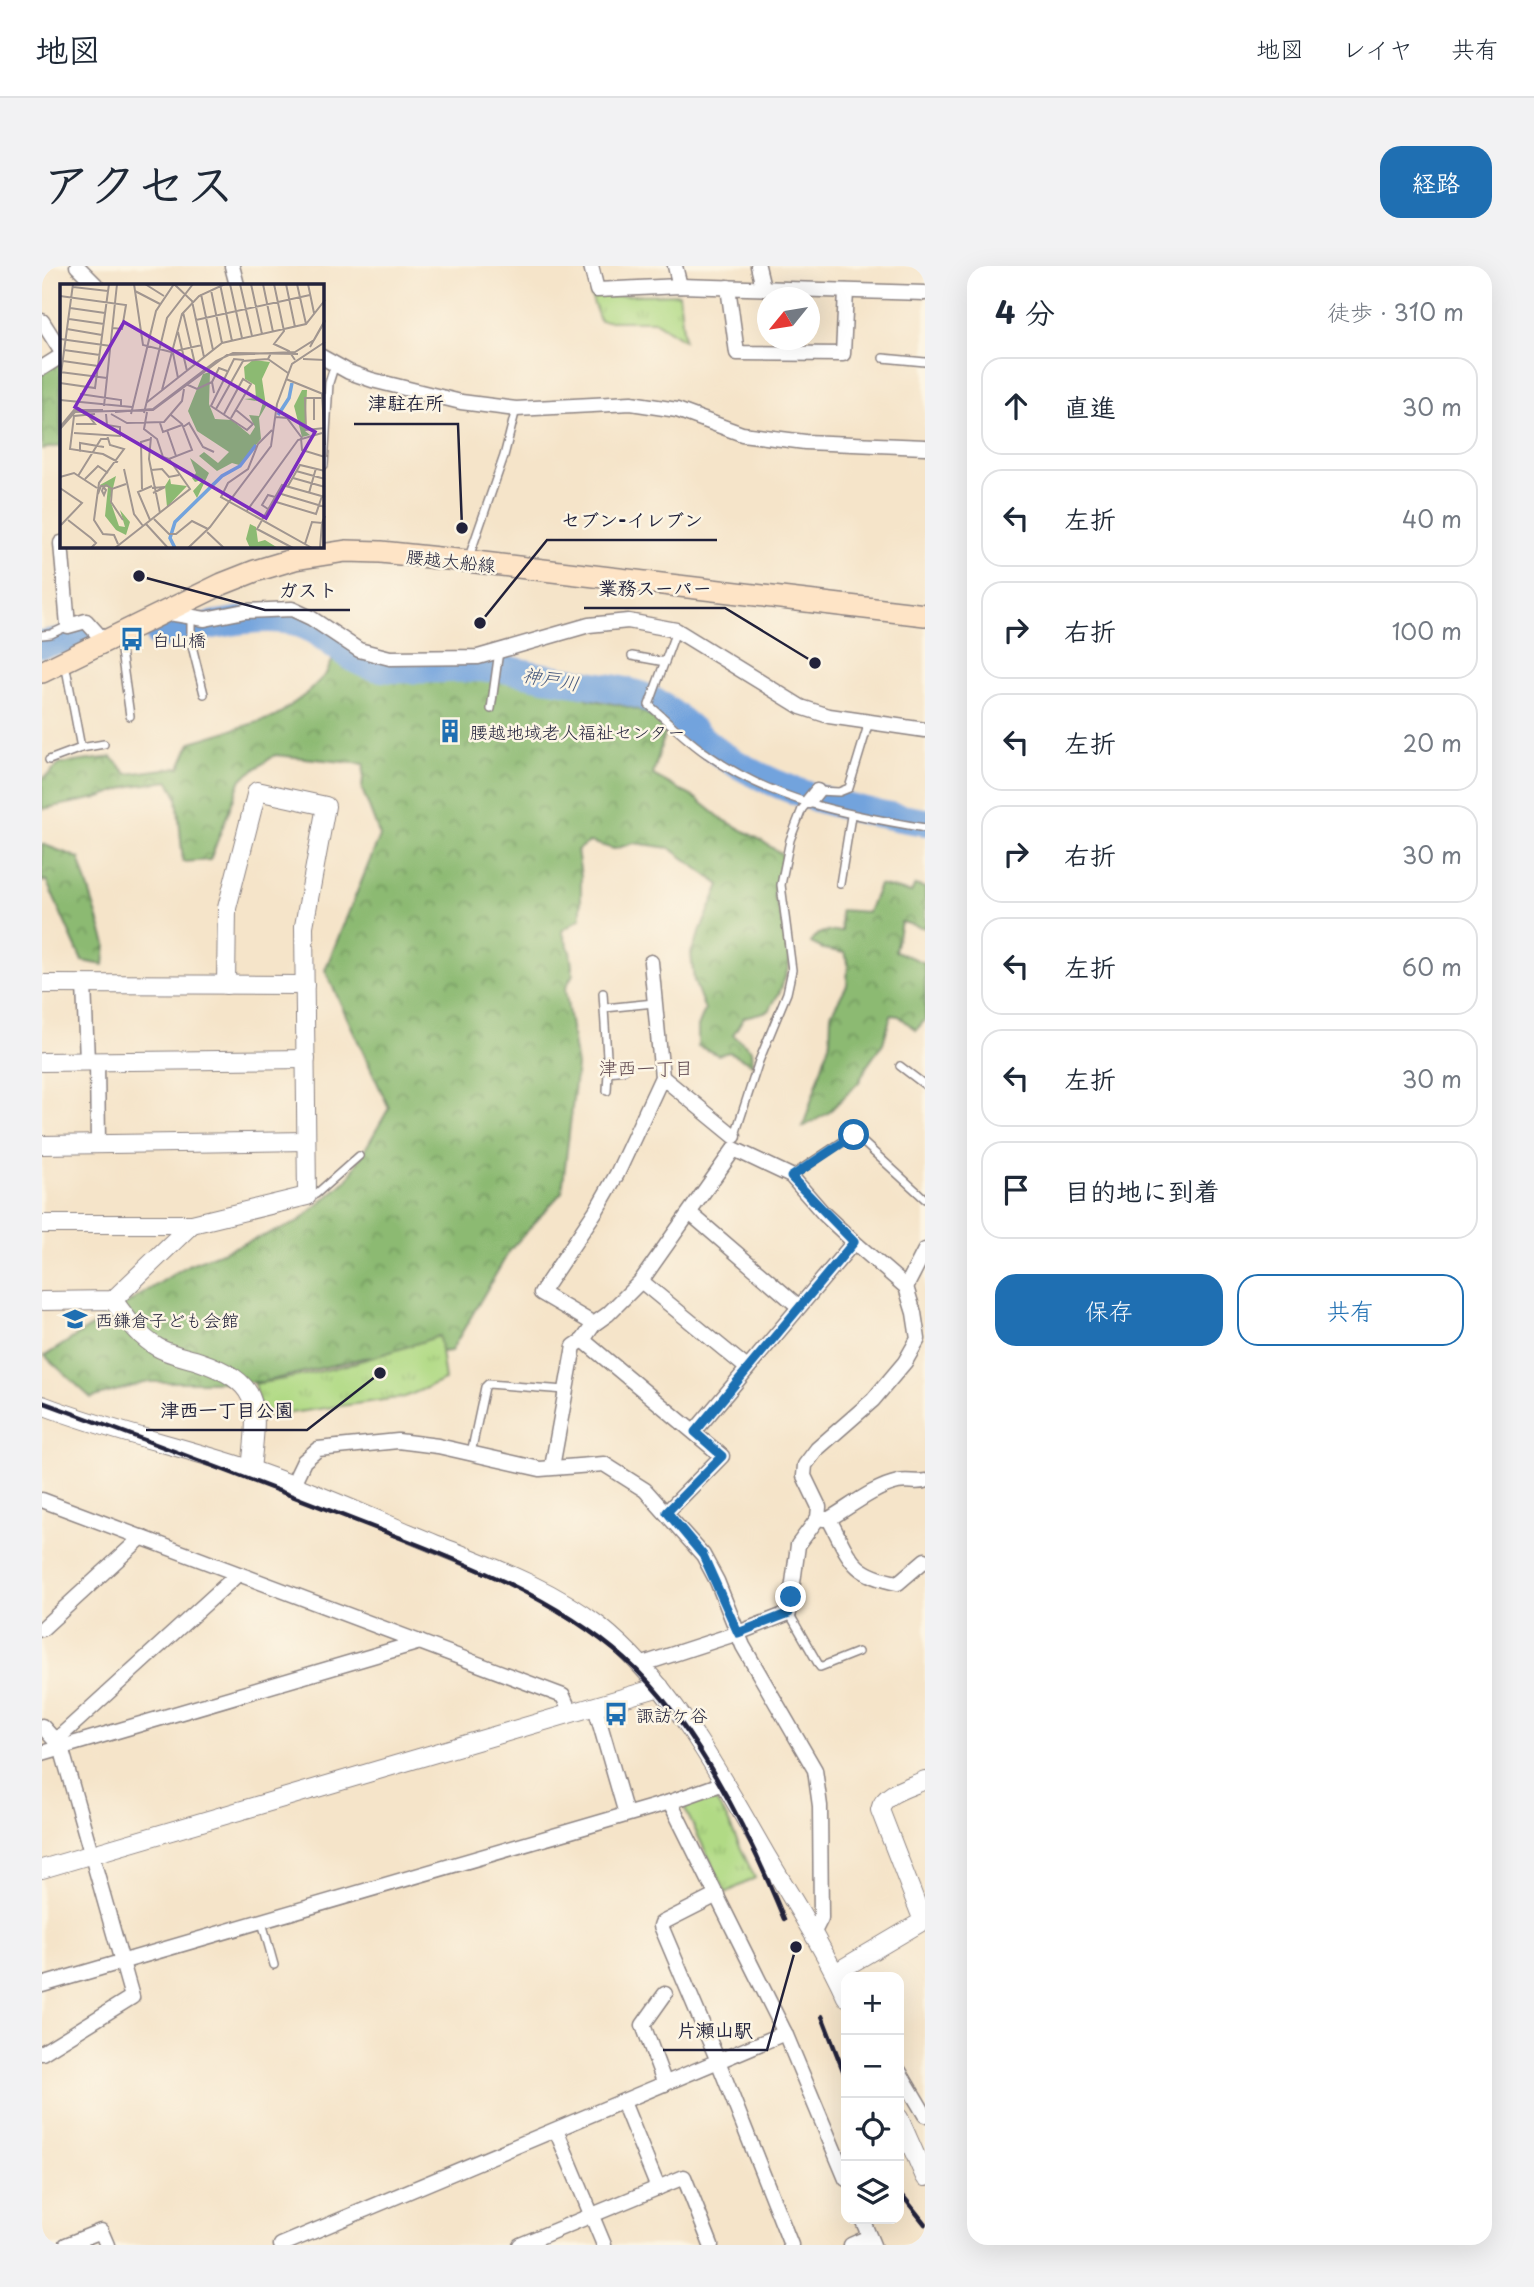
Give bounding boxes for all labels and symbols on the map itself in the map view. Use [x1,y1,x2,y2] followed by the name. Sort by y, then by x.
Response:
[60,284,324,548] inset map
[757,287,820,350] north arrow
[354,384,458,424] callout: 津駐在所
[368,388,444,416] text: 津駐在所
[547,500,717,540] callout: セブン-イレブン
[561,505,703,533] text: セブン-イレブン
[405,542,497,578] street label: 腰越大船線
[584,568,725,608] callout: 業務スーパー
[265,570,350,610] callout: ガスト
[598,573,712,601] text: 業務スーパー
[279,575,337,603] text: ガスト
[118,625,146,653] bus stop icon: 白山橋
[152,626,206,653] place label: 白山橋
[520,659,582,697] water label: 神戸川
[436,717,464,745] building icon: 腰越地域老人福祉センター
[470,718,685,745] place label: 腰越地域老人福祉センター
[598,1053,694,1081] district label: 津西一丁目
[838,1119,869,1150] route start
[61,1305,89,1333] school or university icon: 西鎌倉子ども会館
[95,1306,239,1333] place label: 西鎌倉子ども会館
[146,1390,307,1430] callout: 津西一丁目公園
[160,1395,294,1423] text: 津西一丁目公園
[775,1581,806,1612] route end
[602,1700,630,1728] bus stop icon: 諏訪ケ谷
[636,1701,708,1728] place label: 諏訪ケ谷
[663,2010,767,2050] callout: 片瀬山駅
[677,2015,753,2043] text: 片瀬山駅

